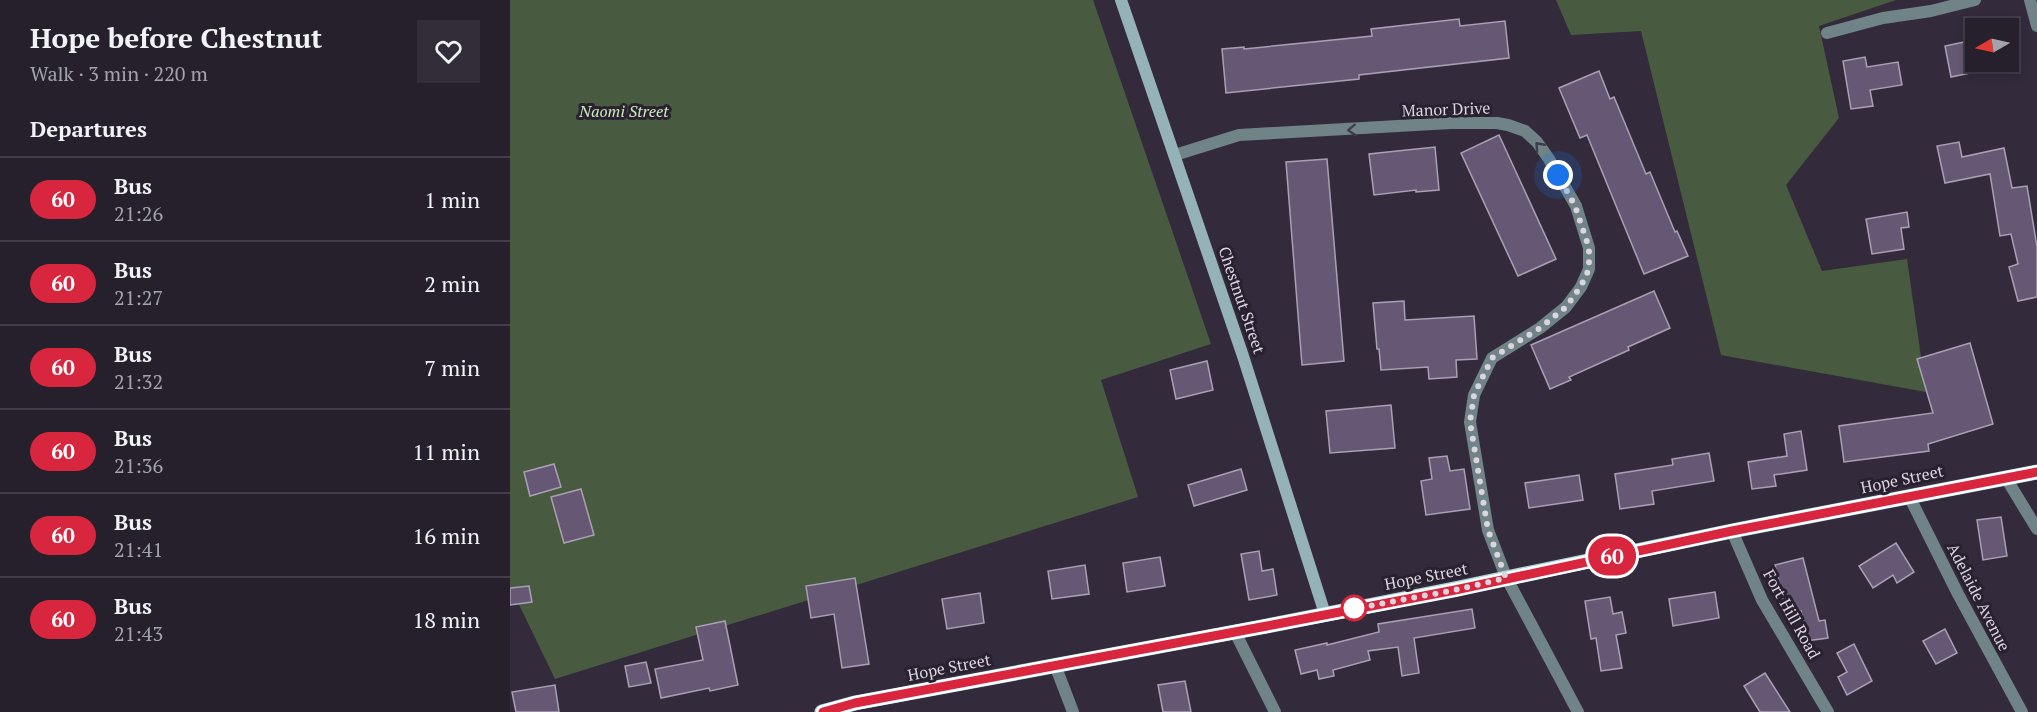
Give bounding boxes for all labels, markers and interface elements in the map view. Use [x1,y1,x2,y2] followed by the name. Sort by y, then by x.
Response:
[1965,18,2019,72] north arrow
[1965,18,2019,72] map controls
[30,19,322,56] text: Hope before Chestnut
[417,20,480,83] button: heart
[30,60,208,87] text: Walk · 3 min · 220 m
[1401,96,1491,122] street label: Manor Drive
[578,100,669,122] park label: Naomi Street
[30,114,147,143] text: Departures
[1347,123,1356,136] one-way arrow
[1535,142,1546,153] one-way arrow
[1543,160,1573,190] your location
[114,171,152,200] text: Bus
[51,185,75,213] text: 60
[424,185,480,214] text: 1 min
[114,200,163,227] text: 21:26
[1213,244,1271,356] street label: Chestnut Street
[114,255,152,284] text: Bus
[51,269,75,297] text: 60
[424,269,480,298] text: 2 min
[114,284,163,311] text: 21:27
[114,339,152,368] text: Bus
[51,353,75,381] text: 60
[424,353,480,382] text: 7 min
[114,368,163,395] text: 21:32
[114,423,152,452] text: Bus
[51,437,75,465] text: 60
[413,437,480,466] text: 11 min
[114,452,163,479] text: 21:36
[1859,459,1946,499] street label: Hope Street
[114,507,152,536] text: Bus
[51,521,75,549] text: 60
[413,521,480,550] text: 16 min
[114,536,163,563] text: 21:41
[1585,536,1639,576] line badge: 60
[1942,539,2016,655] street label: Adelaide Avenue
[1600,542,1624,570] text: 60
[1383,557,1469,595] street label: Hope Street
[1758,565,1826,663] street label: Fort Hill Road
[114,591,152,620] text: Bus
[1341,595,1367,621] unlabelled marker
[51,605,75,633] text: 60
[413,605,480,634] text: 18 min
[114,620,163,647] text: 21:43
[906,648,992,686] street label: Hope Street

